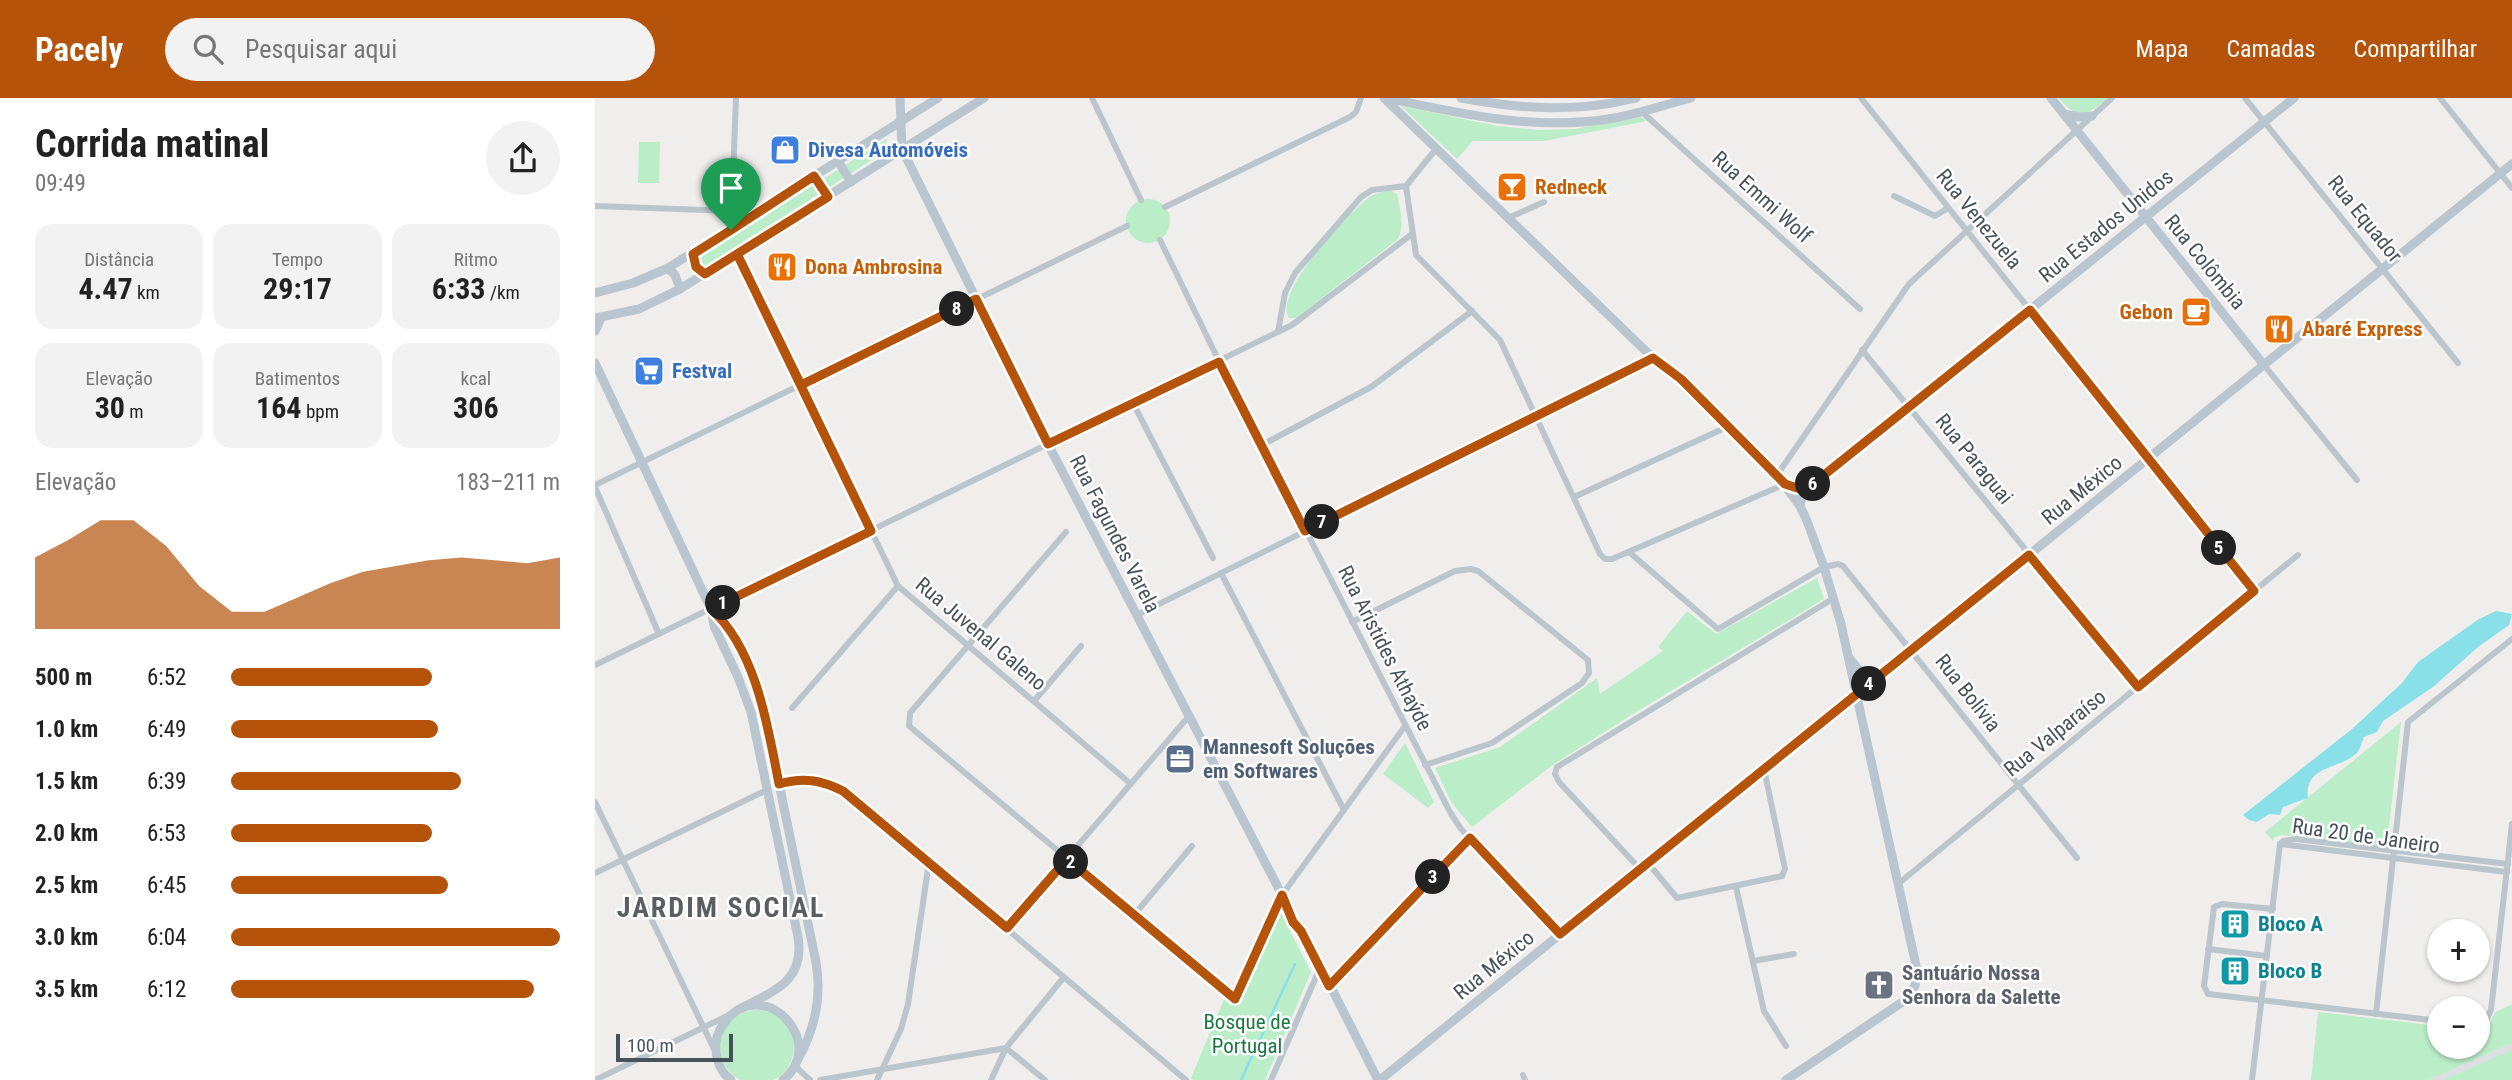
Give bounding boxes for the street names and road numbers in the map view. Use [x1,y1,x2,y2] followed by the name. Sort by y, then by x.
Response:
[1707,146,1817,248] street label: Rua Emmi Wolf
[1931,164,2027,274] street label: Rua Venezuela
[2034,165,2178,287] street label: Rua Estados Unidos
[2323,171,2407,267] street label: Rua Equador
[2159,210,2251,314] street label: Rua Colômbia
[1930,409,2018,509] street label: Rua Paraguai
[2037,450,2127,530] street label: Rua México
[1065,451,1165,617] street label: Rua Fagundes Varela
[1333,562,1437,735] street label: Rua Aristides Athaýde
[911,572,1051,696] street label: Rua Juvenal Galeno
[1930,649,2006,737] street label: Rua Bolívia
[1999,685,2111,781] street label: Rua Valparaíso
[2291,814,2441,858] street label: Rua 20 de Janeiro
[1449,925,1539,1005] street label: Rua México

